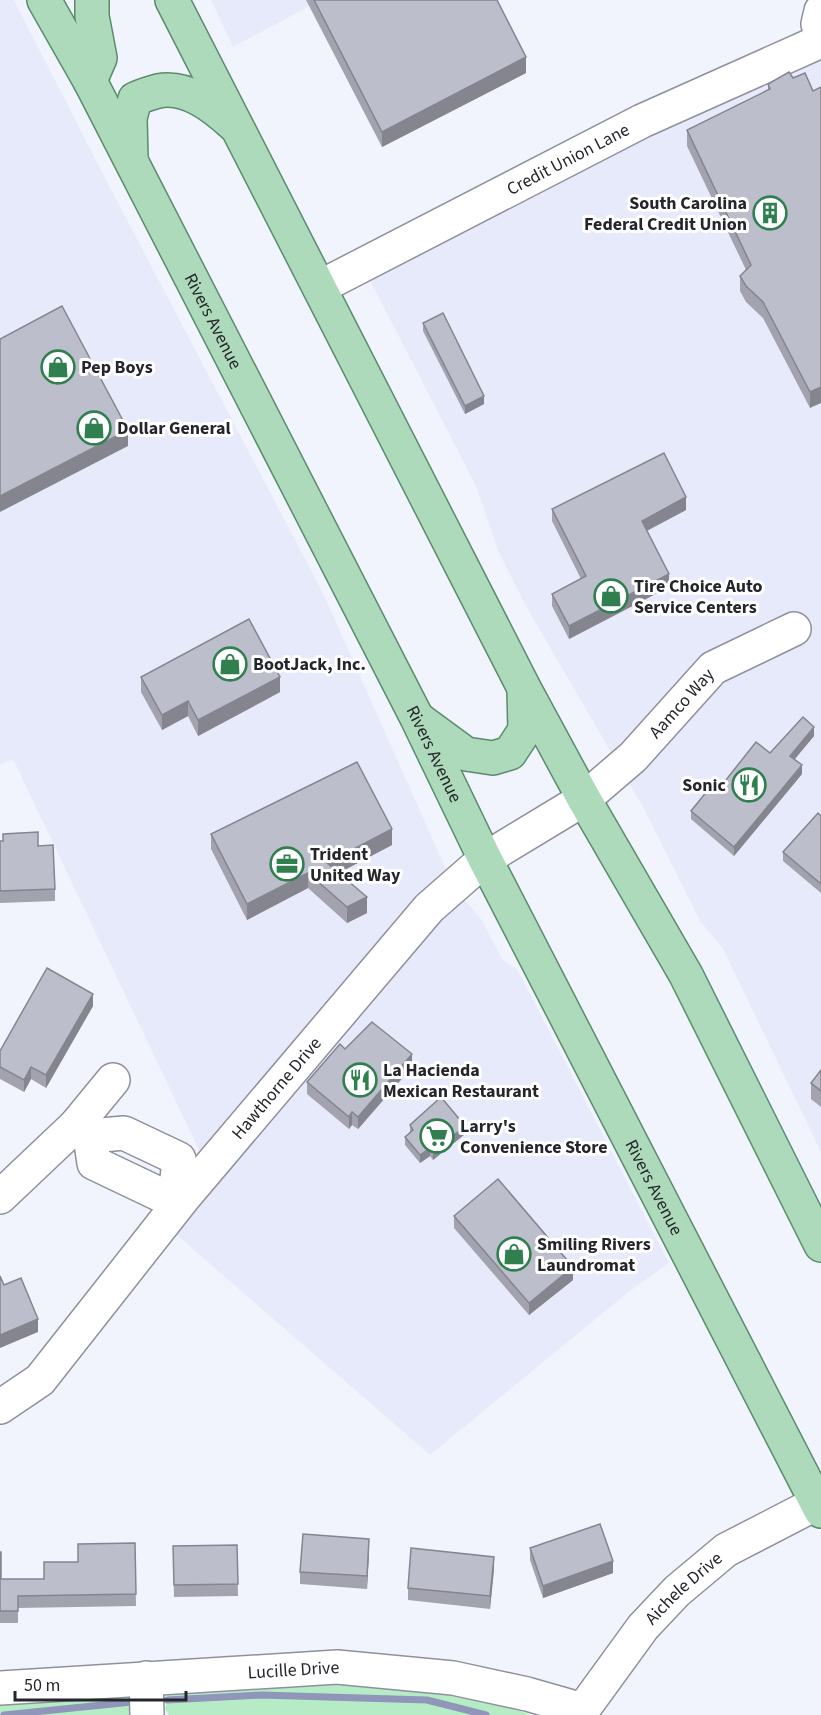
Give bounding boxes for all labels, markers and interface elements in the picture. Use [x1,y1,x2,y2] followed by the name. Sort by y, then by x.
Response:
[502,117,634,201] street label: Credit Union Lane
[584,191,747,237] place label: South Carolina Federal Credit Union
[752,195,788,231] building icon: South Carolina Federal Credit Union
[178,269,248,373] street label: Rivers Avenue
[40,349,76,385] shop icon: Pep Boys
[81,355,153,380] place label: Pep Boys
[76,410,112,446] shop icon: Dollar General
[117,416,231,441] place label: Dollar General
[634,574,763,620] place label: Tire Choice Auto Service Centers
[593,578,629,614] shop icon: Tire Choice Auto Service Centers
[212,646,248,682] shop icon: BootJack, Inc.
[253,652,366,677] place label: BootJack, Inc.
[643,662,720,744] street label: Aamco Way
[400,701,468,807] street label: Rivers Avenue
[731,767,767,803] restaurant icon: Sonic
[682,773,727,798] place label: Sonic
[310,842,401,888] place label: Trident United Way
[269,846,305,882] office icon: Trident United Way
[226,1031,327,1145] street label: Hawthorne Drive
[383,1058,539,1104] place label: La Hacienda Mexican Restaurant
[342,1062,378,1098] restaurant icon: La Hacienda Mexican Restaurant
[460,1114,607,1160] place label: Larry's Convenience Store
[419,1118,455,1154] supermarket icon: Larry's Convenience Store
[619,1135,689,1240] street label: Rivers Avenue
[537,1232,651,1278] place label: Smiling Rivers Laundromat
[496,1236,532,1272] shop icon: Smiling Rivers Laundromat
[639,1546,728,1630] street label: Aichele Drive
[247,1654,340,1685] street label: Lucille Drive
[15,1664,186,1702] scale bar
[24,1673,60,1698] text: 50 m

